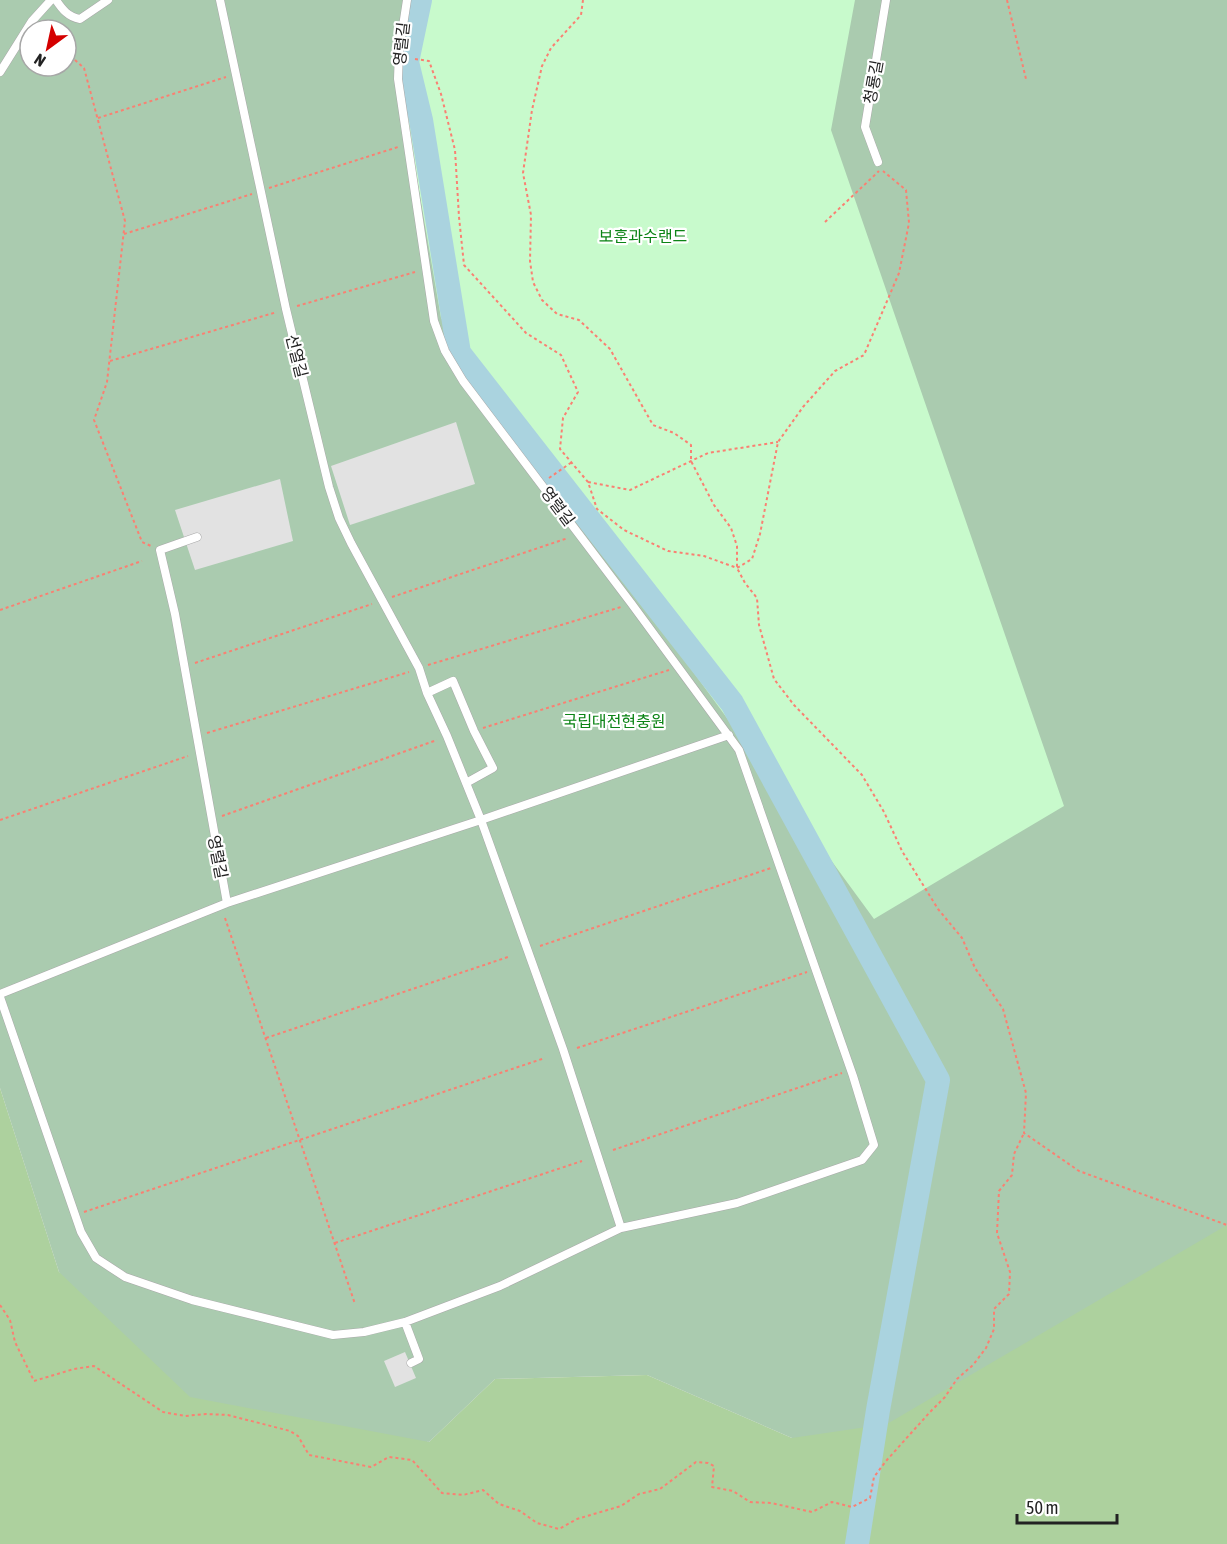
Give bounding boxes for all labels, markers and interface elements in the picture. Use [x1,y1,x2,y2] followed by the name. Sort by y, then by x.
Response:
[18,18,78,78] north arrow
[390,21,412,67] street label: 영렬길
[31,50,49,71] text: N
[860,59,886,105] street label: 청룡길
[599,227,687,245] park label: 보훈과수랜드
[283,332,311,380] street label: 선열길
[538,483,578,529] street label: 영렬길
[562,712,666,730] park label: 국립대전현충원
[205,834,231,880] street label: 영렬길
[1017,1487,1118,1525] scale bar
[1026,1497,1058,1518] text: 50 m

